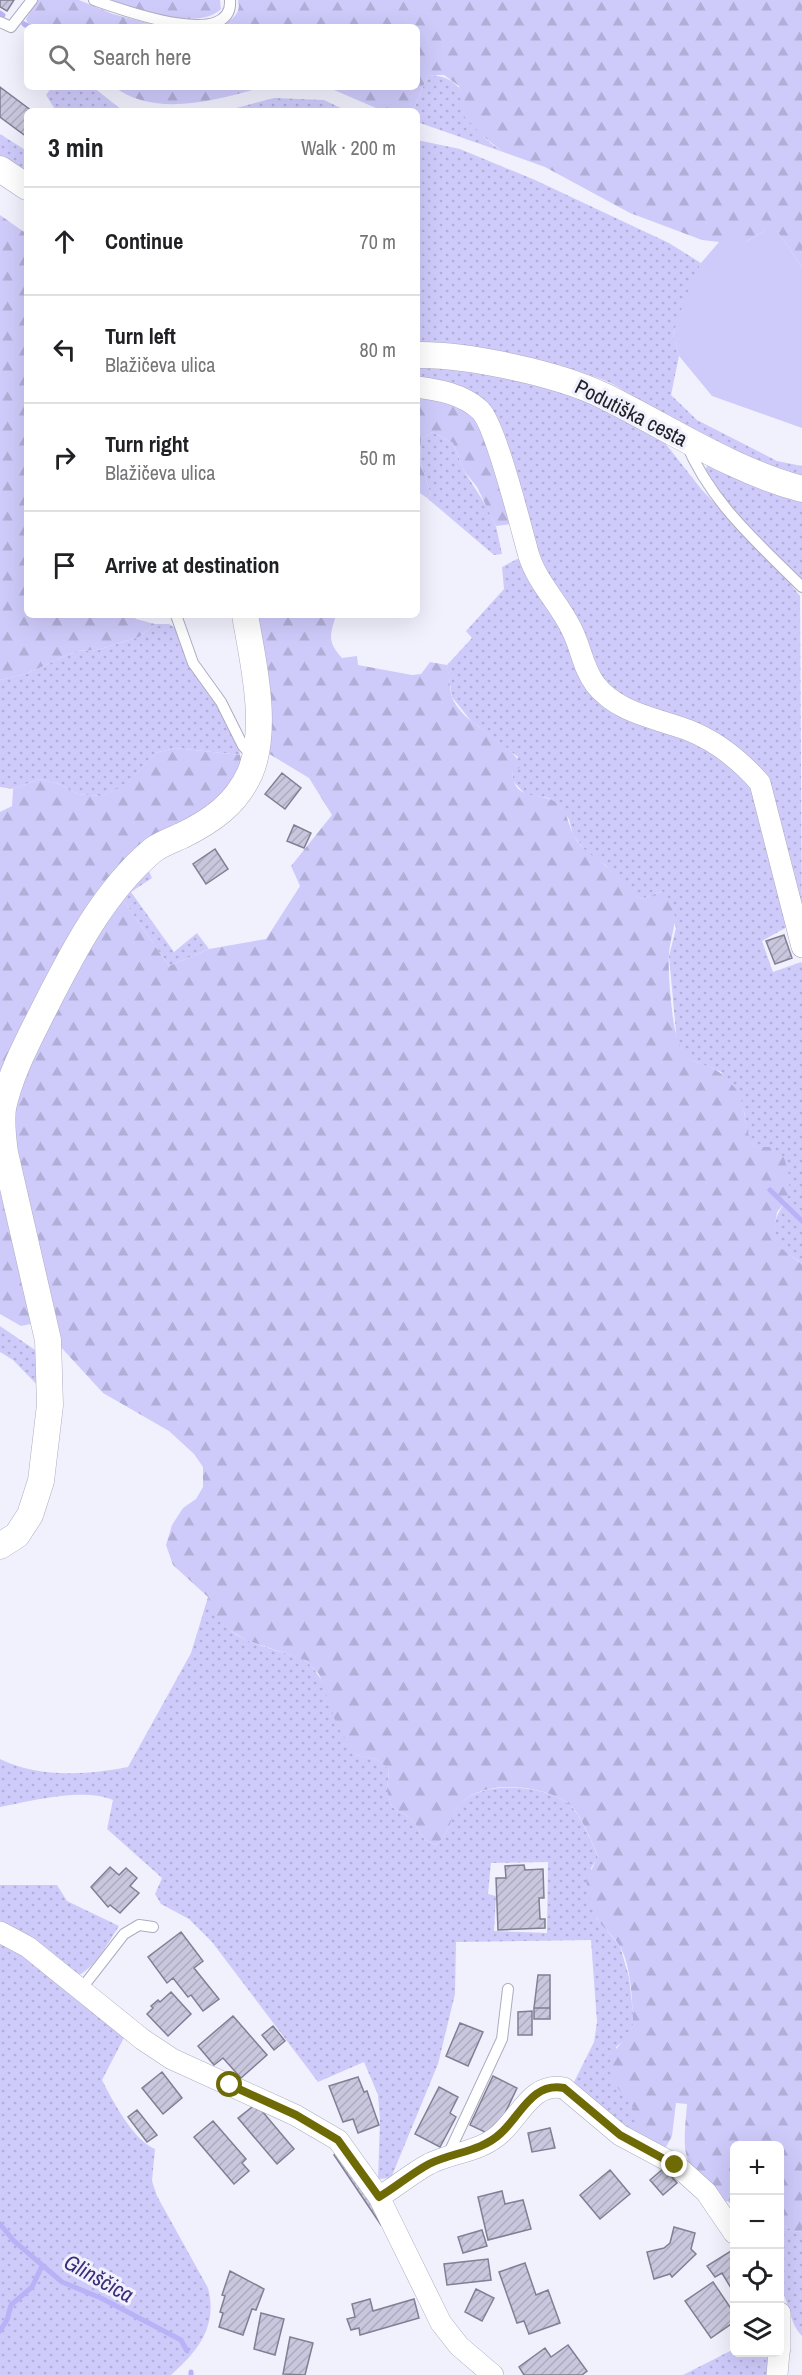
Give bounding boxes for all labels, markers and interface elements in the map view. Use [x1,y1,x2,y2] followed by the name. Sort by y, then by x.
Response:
[24,24,420,90] search box
[45,41,78,74] icon: search
[93,42,191,72] text: Search here
[48,130,104,165] text: 3 min
[301,134,396,161] text: Walk · 200 m
[48,225,81,258] icon: ahead
[105,226,183,256] text: Continue
[360,228,396,255] text: 70 m
[105,321,176,351] text: Turn left
[48,333,81,366] icon: left
[360,336,396,363] text: 80 m
[105,351,215,378] text: Blažičeva ulica
[570,372,693,453] street label: Podutiška cesta
[105,429,189,459] text: Turn right
[48,441,81,474] icon: right
[360,444,396,471] text: 50 m
[105,459,215,486] text: Blažičeva ulica
[48,549,81,582] icon: arrive
[105,550,279,580] text: Arrive at destination
[216,2071,242,2097] route start
[730,2141,784,2357] map controls
[730,2141,784,2195] button: +
[661,2151,687,2177] route end
[730,2195,784,2249] button: −
[59,2247,139,2309] water label: Glinščica
[730,2249,784,2303] button: locate
[730,2303,784,2357] button: layers

